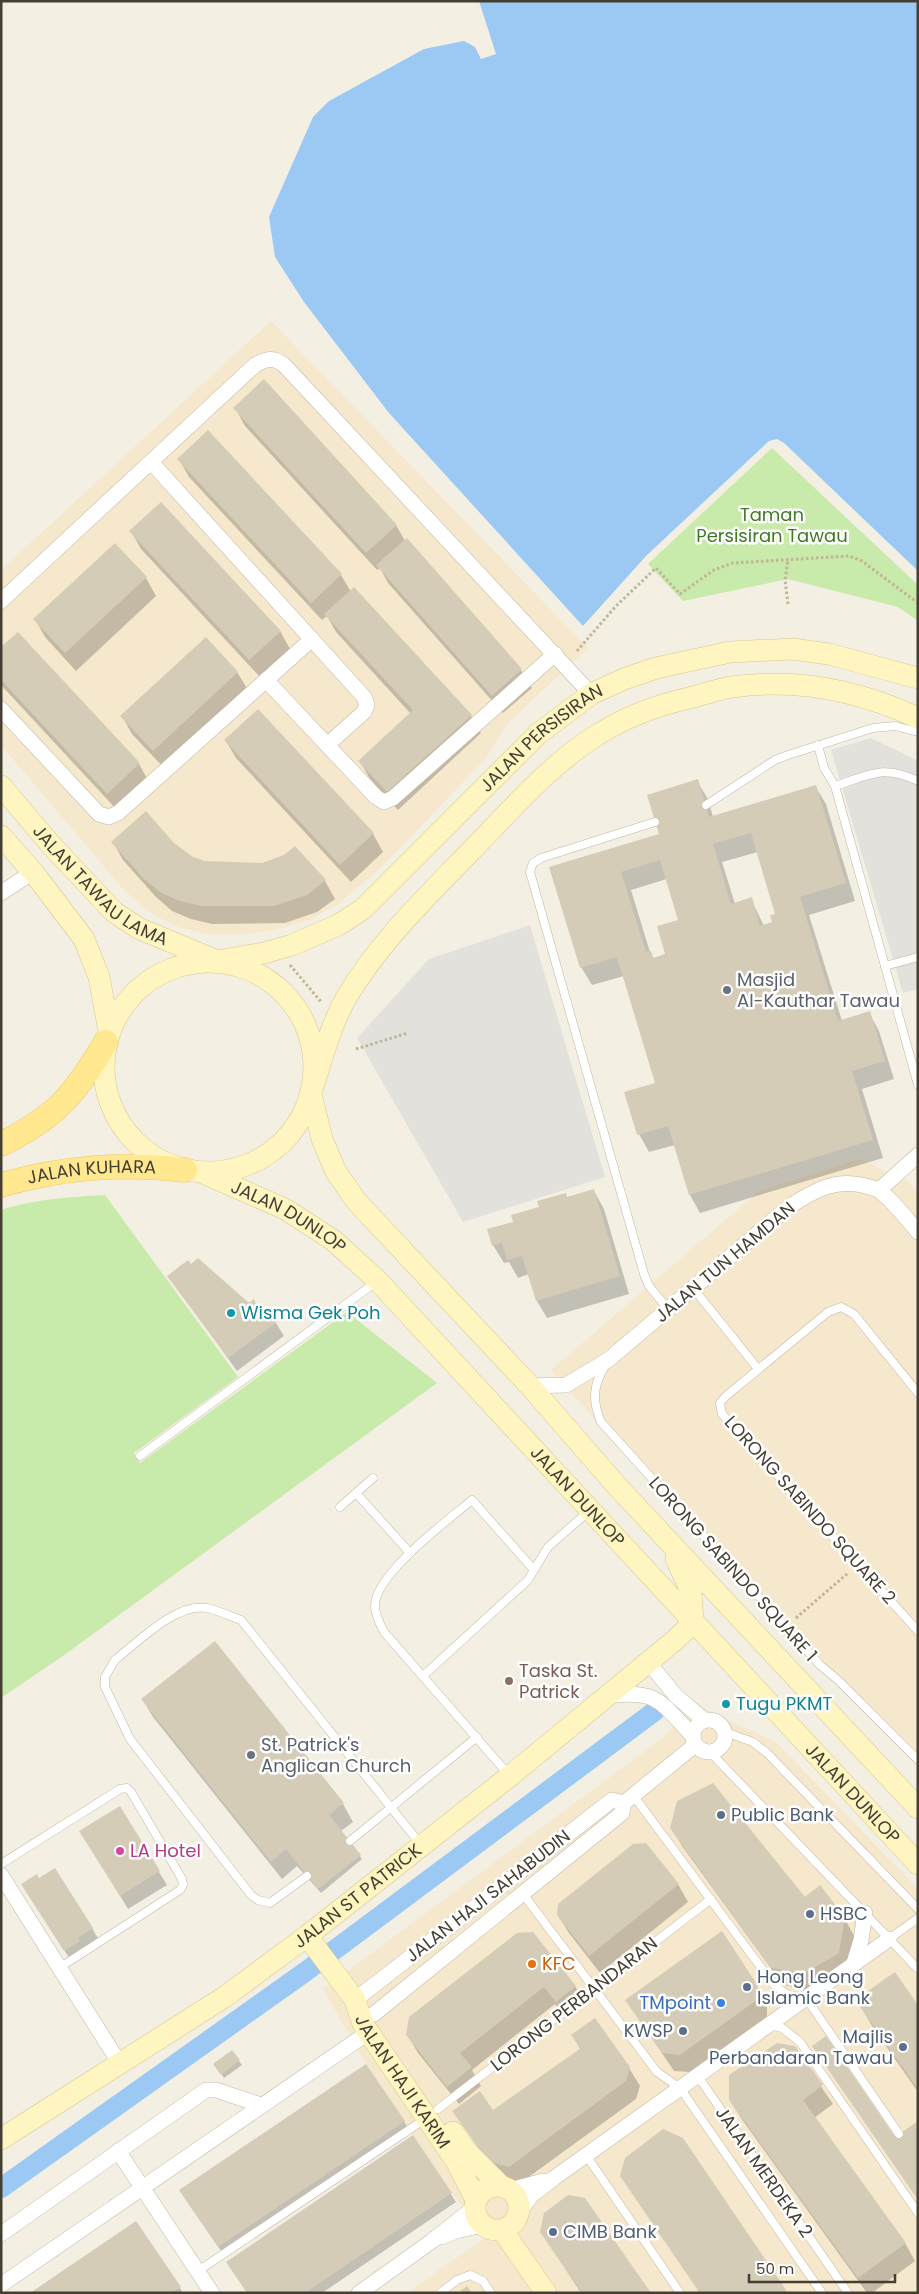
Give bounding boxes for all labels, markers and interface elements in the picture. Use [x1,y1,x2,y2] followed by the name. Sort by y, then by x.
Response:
[696,502,848,548] park label: Taman Persisiran Tawau
[474,677,606,797] street label: JALAN PERSISIRAN
[27,819,172,951] street label: JALAN TAWAU LAMA
[737,967,900,1013] place label: Masjid Al-Kauthar Tawau
[721,984,733,996] marker: Masjid Al-Kauthar Tawau
[25,1154,157,1190] street label: JALAN KUHARA
[227,1174,352,1258] street label: JALAN DUNLOP
[649,1195,800,1328] street label: JALAN TUN HAMDAN
[241,1300,381,1325] place label: Wisma Gek Poh
[225,1307,237,1319] marker: Wisma Gek Poh
[719,1410,902,1609] street label: LORONG SABINDO SQUARE 2
[525,1440,631,1552] street label: JALAN DUNLOP
[644,1471,823,1666] street label: LORONG SABINDO SQUARE 1
[519,1658,597,1704] place label: Taska St. Patrick
[503,1675,515,1687] marker: Taska St. Patrick
[736,1691,832,1716] place label: Tugu PKMT
[720,1698,732,1710] marker: Tugu PKMT
[261,1732,411,1778] place label: St. Patrick's Anglican Church
[800,1737,906,1849] street label: JALAN DUNLOP
[245,1749,257,1761] marker: St. Patrick's Anglican Church
[731,1802,834,1827] place label: Public Bank
[715,1809,727,1821] marker: Public Bank
[400,1823,575,1968] street label: JALAN HAJI SAHABUDIN
[288,1837,427,1954] street label: JALAN ST PATRICK
[130,1838,201,1863] place label: LA Hotel
[114,1845,126,1857] marker: LA Hotel
[820,1901,868,1926] place label: HSBC
[804,1908,816,1920] marker: HSBC
[485,1930,662,2077] street label: LORONG PERBANDARAN
[542,1951,576,1976] place label: KFC
[526,1958,538,1970] marker: KFC
[757,1964,871,2010] place label: Hong Leong Islamic Bank
[741,1981,753,1993] marker: Hong Leong Islamic Bank
[640,1990,711,2015] place label: TMpoint
[715,1997,727,2009] marker: TMpoint
[349,2012,457,2153] street label: JALAN HAJI KARIM
[624,2018,673,2043] place label: KWSP
[709,2024,893,2070] place label: Majlis Perbandaran Tawau
[677,2025,689,2037] marker: KWSP
[897,2041,909,2053] marker: Majlis Perbandaran Tawau
[710,2101,819,2242] street label: JALAN MERDEKA 2
[563,2219,657,2244] place label: CIMB Bank
[547,2226,559,2238] marker: CIMB Bank
[749,2252,895,2284] scale bar
[756,2258,794,2279] text: 50 m

